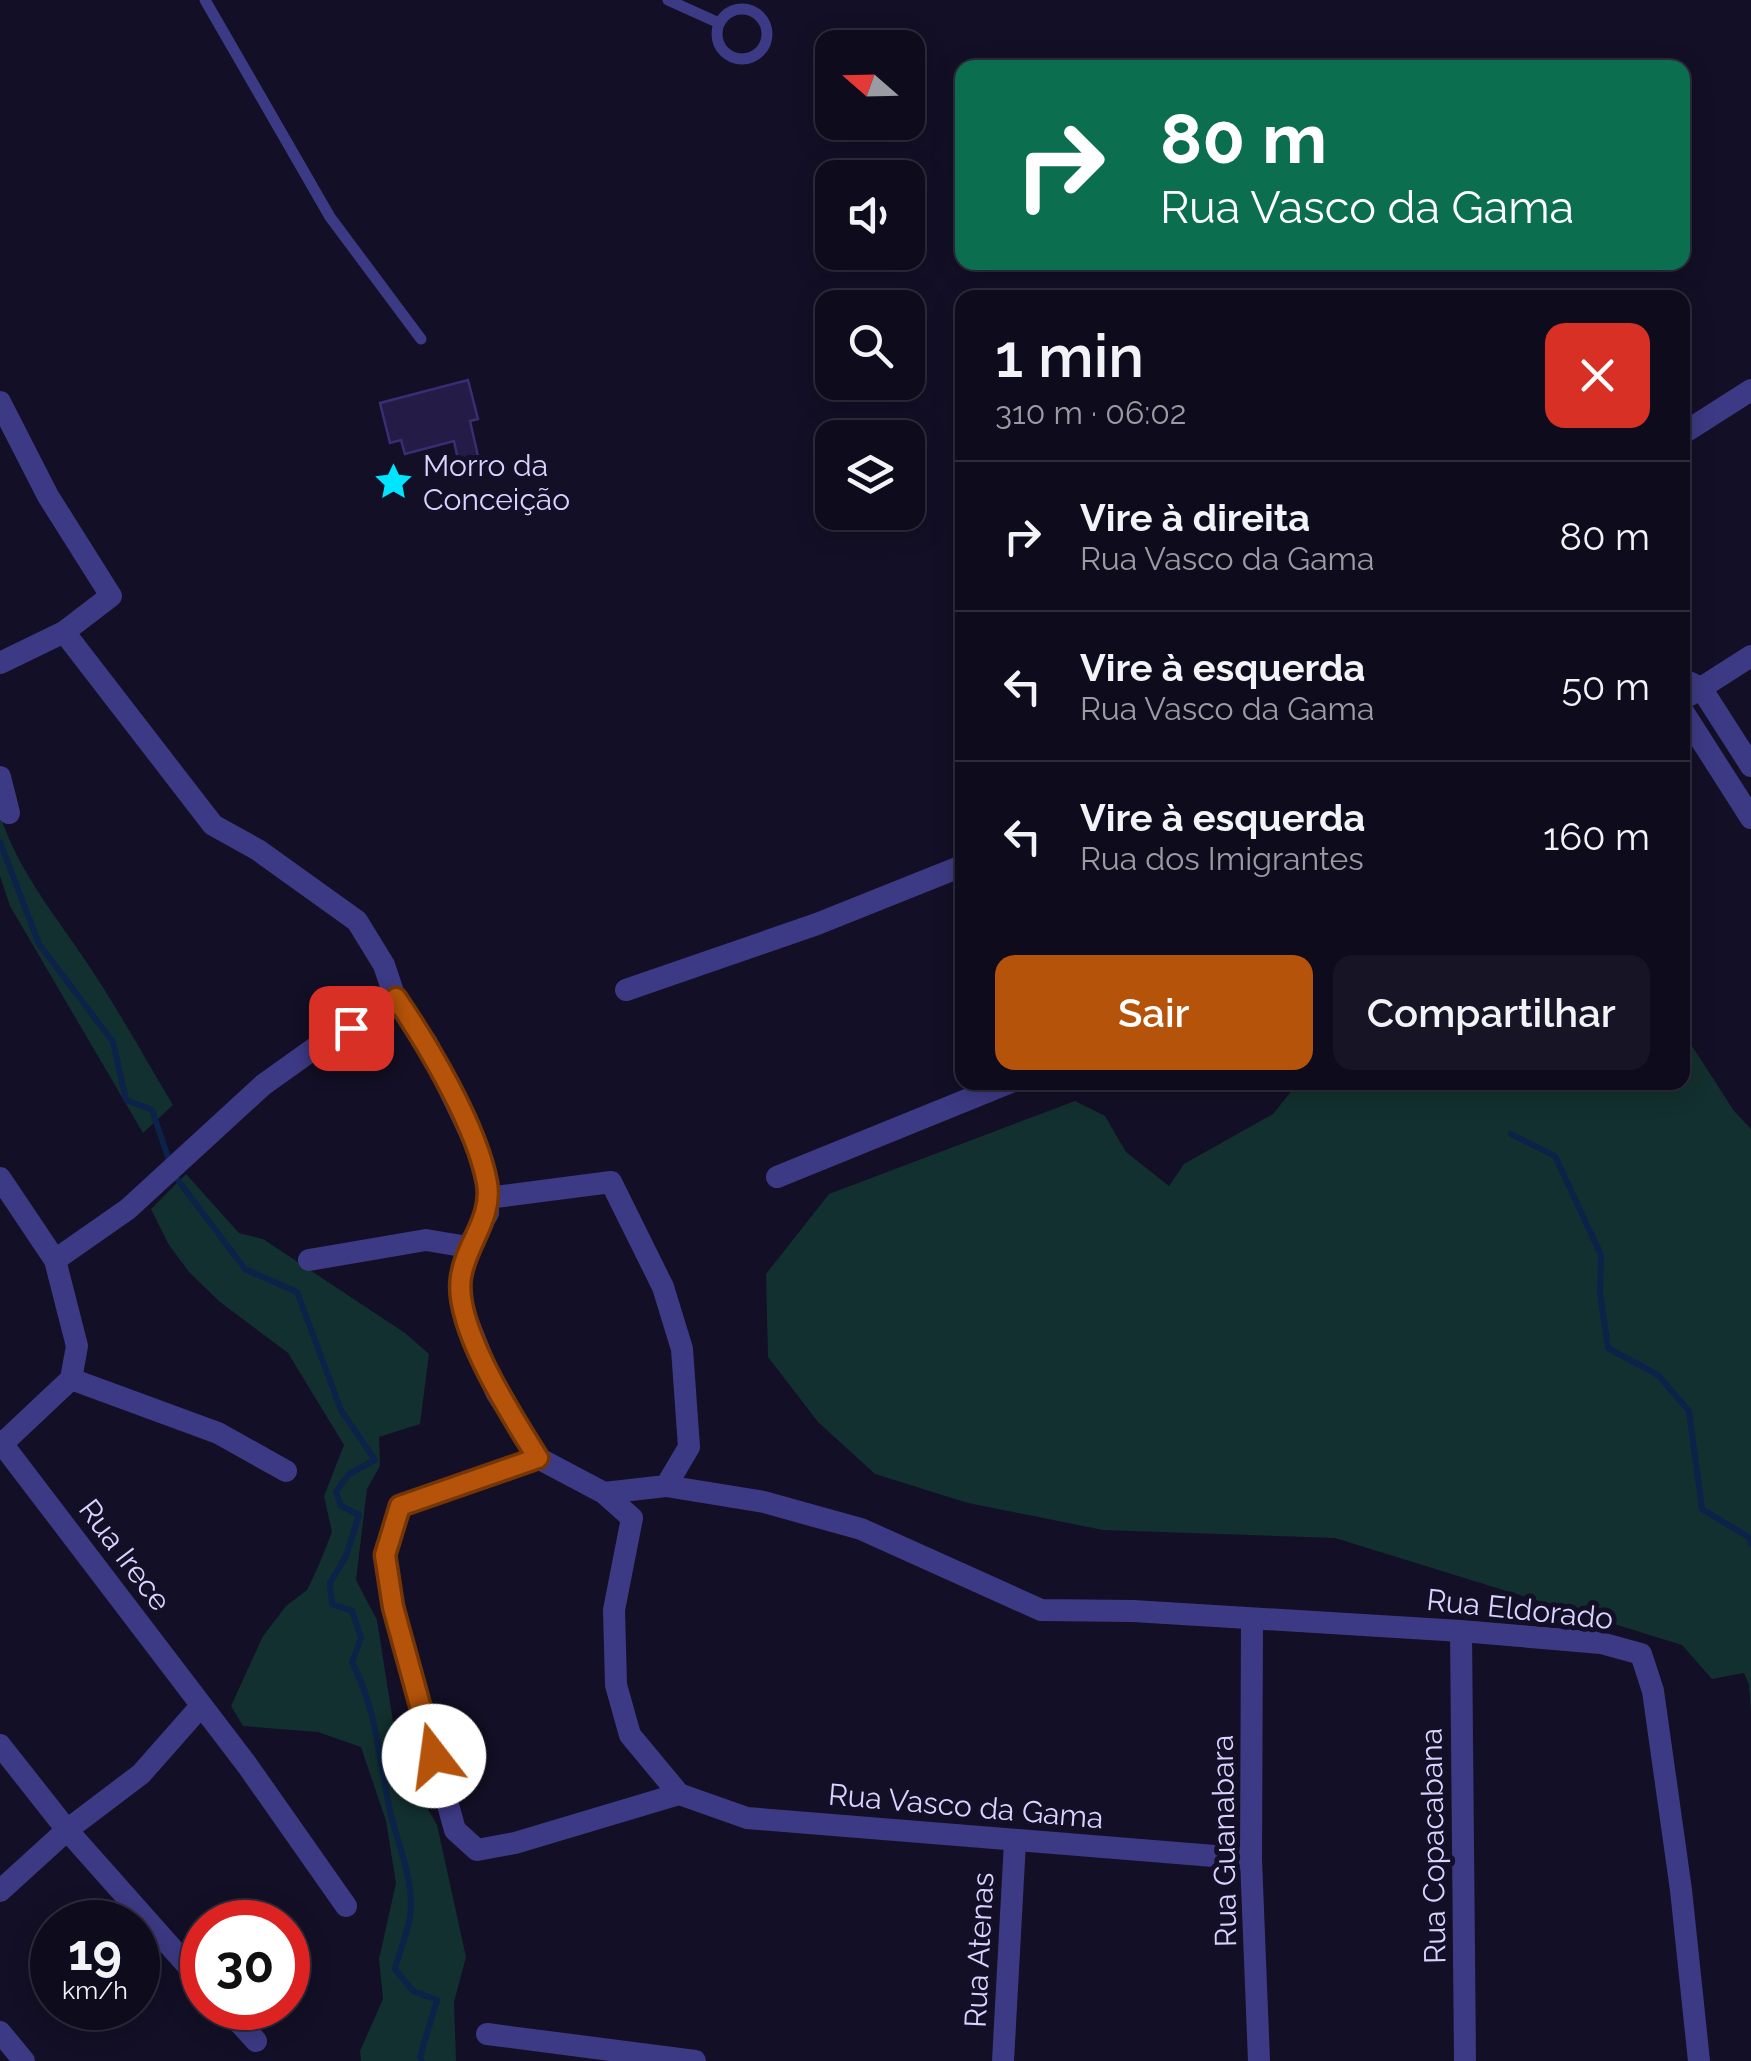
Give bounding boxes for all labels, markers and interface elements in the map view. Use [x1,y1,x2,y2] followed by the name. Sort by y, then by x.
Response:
[815,30,925,140] north arrow
[815,30,925,530] map controls
[1160,97,1327,179] text: 80 m
[995,100,1125,230] icon: right
[815,160,925,270] button: sound
[1160,181,1574,234] text: Rua Vasco da Gama
[815,290,925,400] button: search
[995,321,1144,391] text: 1 min
[1545,323,1650,428] button: close
[995,394,1186,431] text: 310 m · 06:02
[815,420,925,530] button: layers
[423,448,570,517] place label: Morro da Conceição
[372,461,414,503] place icon: Morro da Conceição
[1080,495,1310,540] text: Vire à direita
[995,509,1050,564] icon: right
[1560,514,1650,559] text: 80 m
[1080,540,1374,577] text: Rua Vasco da Gama
[1080,645,1365,690] text: Vire à esquerda
[995,659,1050,714] icon: left
[1561,664,1650,709] text: 50 m
[1080,690,1374,727] text: Rua Vasco da Gama
[1080,795,1365,840] text: Vire à esquerda
[995,809,1050,864] icon: left
[1543,814,1650,859] text: 160 m
[1080,840,1364,877] text: Rua dos Imigrantes
[995,955,1313,1070] button: Sair
[1333,955,1650,1070] button: Compartilhar
[309,986,394,1071] pin
[324,1001,379,1056] icon: arrive
[72,1492,178,1618] street label: Rua Irece
[1425,1582,1615,1636] street label: Rua Eldorado
[382,1704,486,1808] position arrow
[1413,1728,1453,1964] street label: Rua Copacabana
[1205,1735,1243,1947] street label: Rua Guanabara
[827,1777,1105,1835] street label: Rua Vasco da Gama
[957,1871,1001,2029] street label: Rua Atenas
[180,1900,310,2030] speed limit sign: 30
[68,1923,122,1982] text: 19
[62,1975,128,2005] text: km/h

